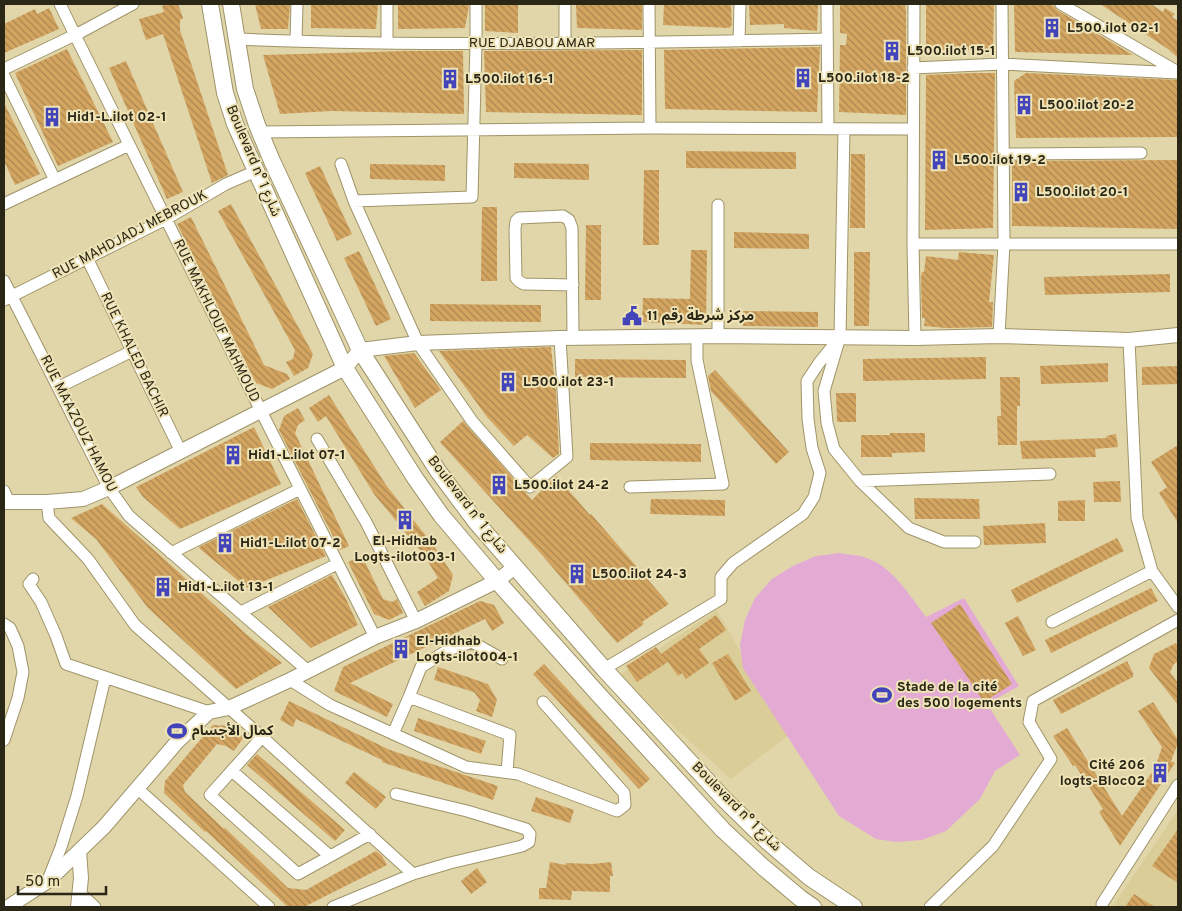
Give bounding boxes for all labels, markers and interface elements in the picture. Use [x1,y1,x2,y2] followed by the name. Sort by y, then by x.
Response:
[1041,17,1063,39] building icon: L500.ilot 02-1
[1067,20,1159,37] place label: L500.ilot 02-1
[469,35,595,52] street label: RUE DJABOU AMAR
[881,40,903,62] building icon: L500.ilot 15-1
[907,43,996,60] place label: L500.ilot 15-1
[792,67,814,89] building icon: L500.ilot 18-2
[439,68,461,90] building icon: L500.ilot 16-1
[818,70,910,87] place label: L500.ilot 18-2
[465,71,554,88] place label: L500.ilot 16-1
[1013,94,1035,116] building icon: L500.ilot 20-2
[1039,97,1134,114] place label: L500.ilot 20-2
[221,103,284,220] street label: Boulevard n° شارع 1
[41,106,63,128] building icon: Hid1-L.ilot 02-1
[67,109,167,126] place label: Hid1-L.ilot 02-1
[928,149,950,171] building icon: L500.ilot 19-2
[954,152,1046,169] place label: L500.ilot 19-2
[1010,181,1032,203] building icon: L500.ilot 20-1
[1036,184,1128,201] place label: L500.ilot 20-1
[50,187,210,283] street label: RUE MAHDJADJ MEBROUK
[169,237,263,405] street label: RUE MAKHLOUF MAHMOUD
[96,290,172,420] street label: RUE KHALED BACHIR
[621,305,643,327] public building icon: مركز شرطة رقم 11
[647,307,754,326] place label: مركز شرطة رقم 11
[36,353,120,495] street label: RUE MAAZOUZ HAMOU
[497,371,519,393] building icon: L500.ilot 23-1
[523,374,614,391] place label: L500.ilot 23-1
[222,444,244,466] building icon: Hid1-L.ilot 07-1
[248,447,346,464] place label: Hid1-L.ilot 07-1
[423,453,510,558] street label: Boulevard n° شارع 1
[488,474,510,496] building icon: L500.ilot 24-2
[514,477,609,494] place label: L500.ilot 24-2
[394,509,416,531] building icon: El-Hidhab Logts-ilot003-1
[214,532,236,554] building icon: Hid1-L.ilot 07-2
[354,533,456,566] place label: El-Hidhab Logts-ilot003-1
[240,535,340,552] place label: Hid1-L.ilot 07-2
[566,563,588,585] building icon: L500.ilot 24-3
[592,566,687,583] place label: L500.ilot 24-3
[152,576,174,598] building icon: Hid1-L.ilot 13-1
[178,579,274,596] place label: Hid1-L.ilot 13-1
[416,633,518,666] place label: El-Hidhab Logts-ilot004-1
[390,638,412,660] building icon: El-Hidhab Logts-ilot004-1
[897,679,1022,712] place label: Stade de la cité des 500 logements
[871,684,893,706] sports icon: Stade de la cité des 500 logements
[166,720,188,742] sports icon: كمال الأجسام
[192,722,274,741] place label: كمال الأجسام
[1060,757,1145,790] place label: Cité 206 logts-Bloc02
[687,759,784,856] street label: Boulevard n° شارع 1
[1149,762,1171,784] building icon: Cité 206 logts-Bloc02
[18,864,105,896] scale bar
[25,873,60,892] text: 50 m

